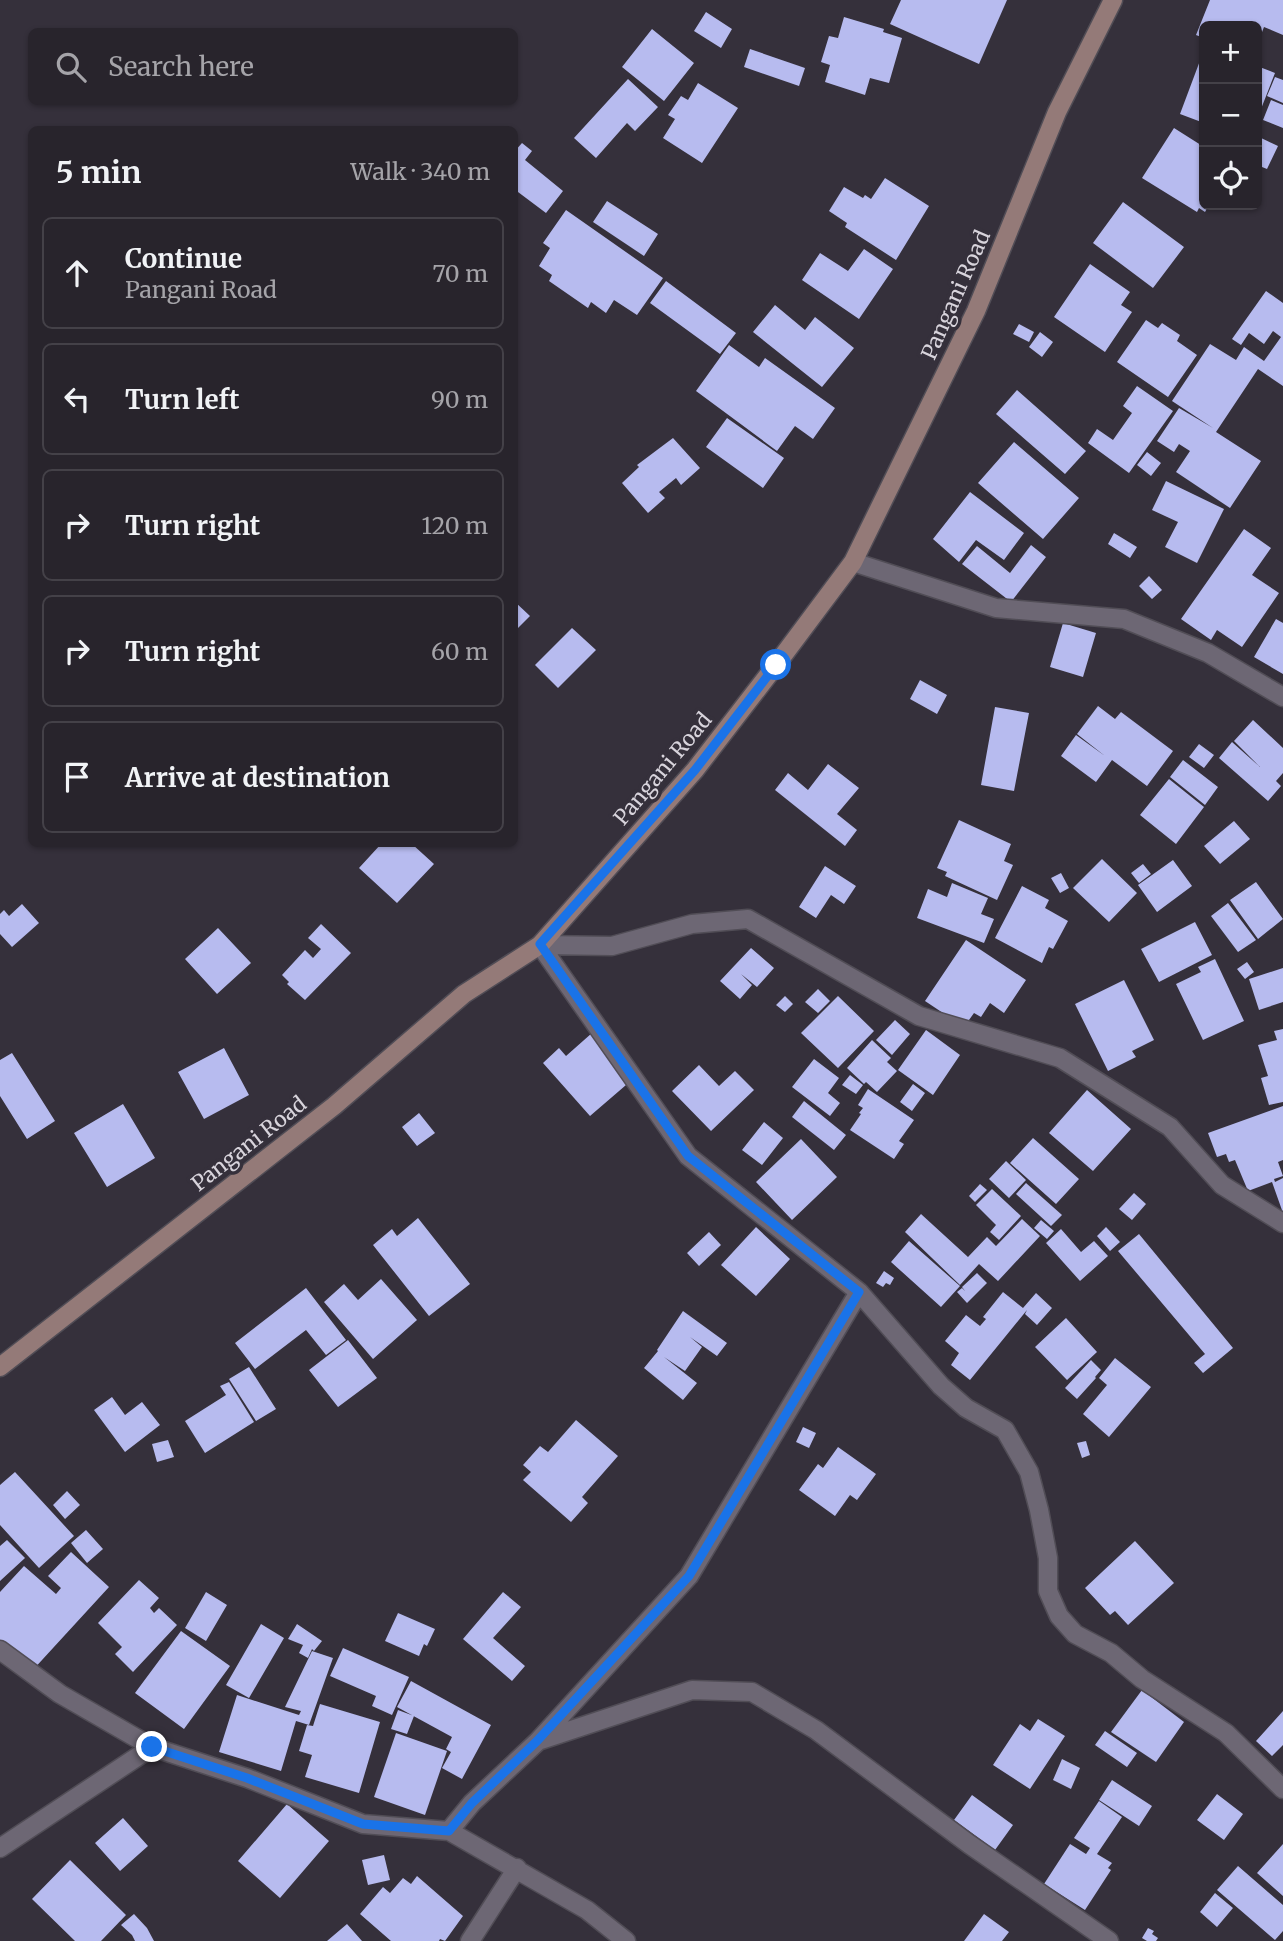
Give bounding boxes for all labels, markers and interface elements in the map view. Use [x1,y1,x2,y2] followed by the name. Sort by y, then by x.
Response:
[1199,21,1262,210] map controls
[1199,21,1262,84] button: +
[28,28,518,105] search box
[52,48,90,86] icon: search
[108,50,254,83] text: Search here
[1199,84,1262,147] button: −
[1199,147,1262,210] button: locate
[56,153,141,191] text: 5 min
[350,157,490,186] text: Walk · 340 m
[915,226,996,364] street label: Pangani Road
[125,242,242,275] text: Continue
[58,254,96,292] icon: ahead
[432,259,488,288] text: 70 m
[125,275,277,304] text: Pangani Road
[58,380,96,418] icon: left
[125,383,239,416] text: Turn left
[431,385,488,414] text: 90 m
[58,506,96,544] icon: right
[125,509,260,542] text: Turn right
[422,511,488,540] text: 120 m
[58,632,96,670] icon: right
[125,635,260,668] text: Turn right
[431,637,488,666] text: 60 m
[760,649,791,680] route start
[608,707,718,831] street label: Pangani Road
[58,758,96,796] icon: arrive
[125,761,390,794] text: Arrive at destination
[186,1090,312,1197] street label: Pangani Road
[136,1731,167,1762] route end

